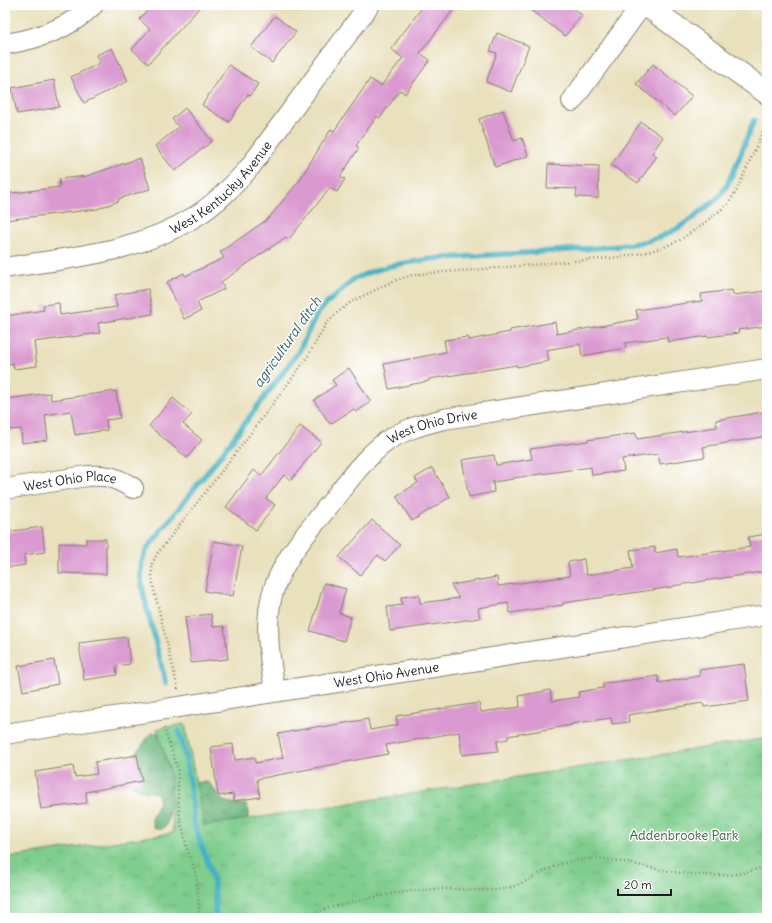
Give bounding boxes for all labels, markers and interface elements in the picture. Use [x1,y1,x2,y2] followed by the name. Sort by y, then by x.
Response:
[167,137,275,238] street label: West Kentucky Avenue
[249,292,326,391] water label: agricultural ditch
[384,405,479,447] street label: West Ohio Drive
[22,467,119,494] street label: West Ohio Place
[333,658,440,691] street label: West Ohio Avenue
[630,827,739,844] park label: Addenbrooke Park
[618,871,671,897] scale bar
[624,877,652,892] text: 20 m

